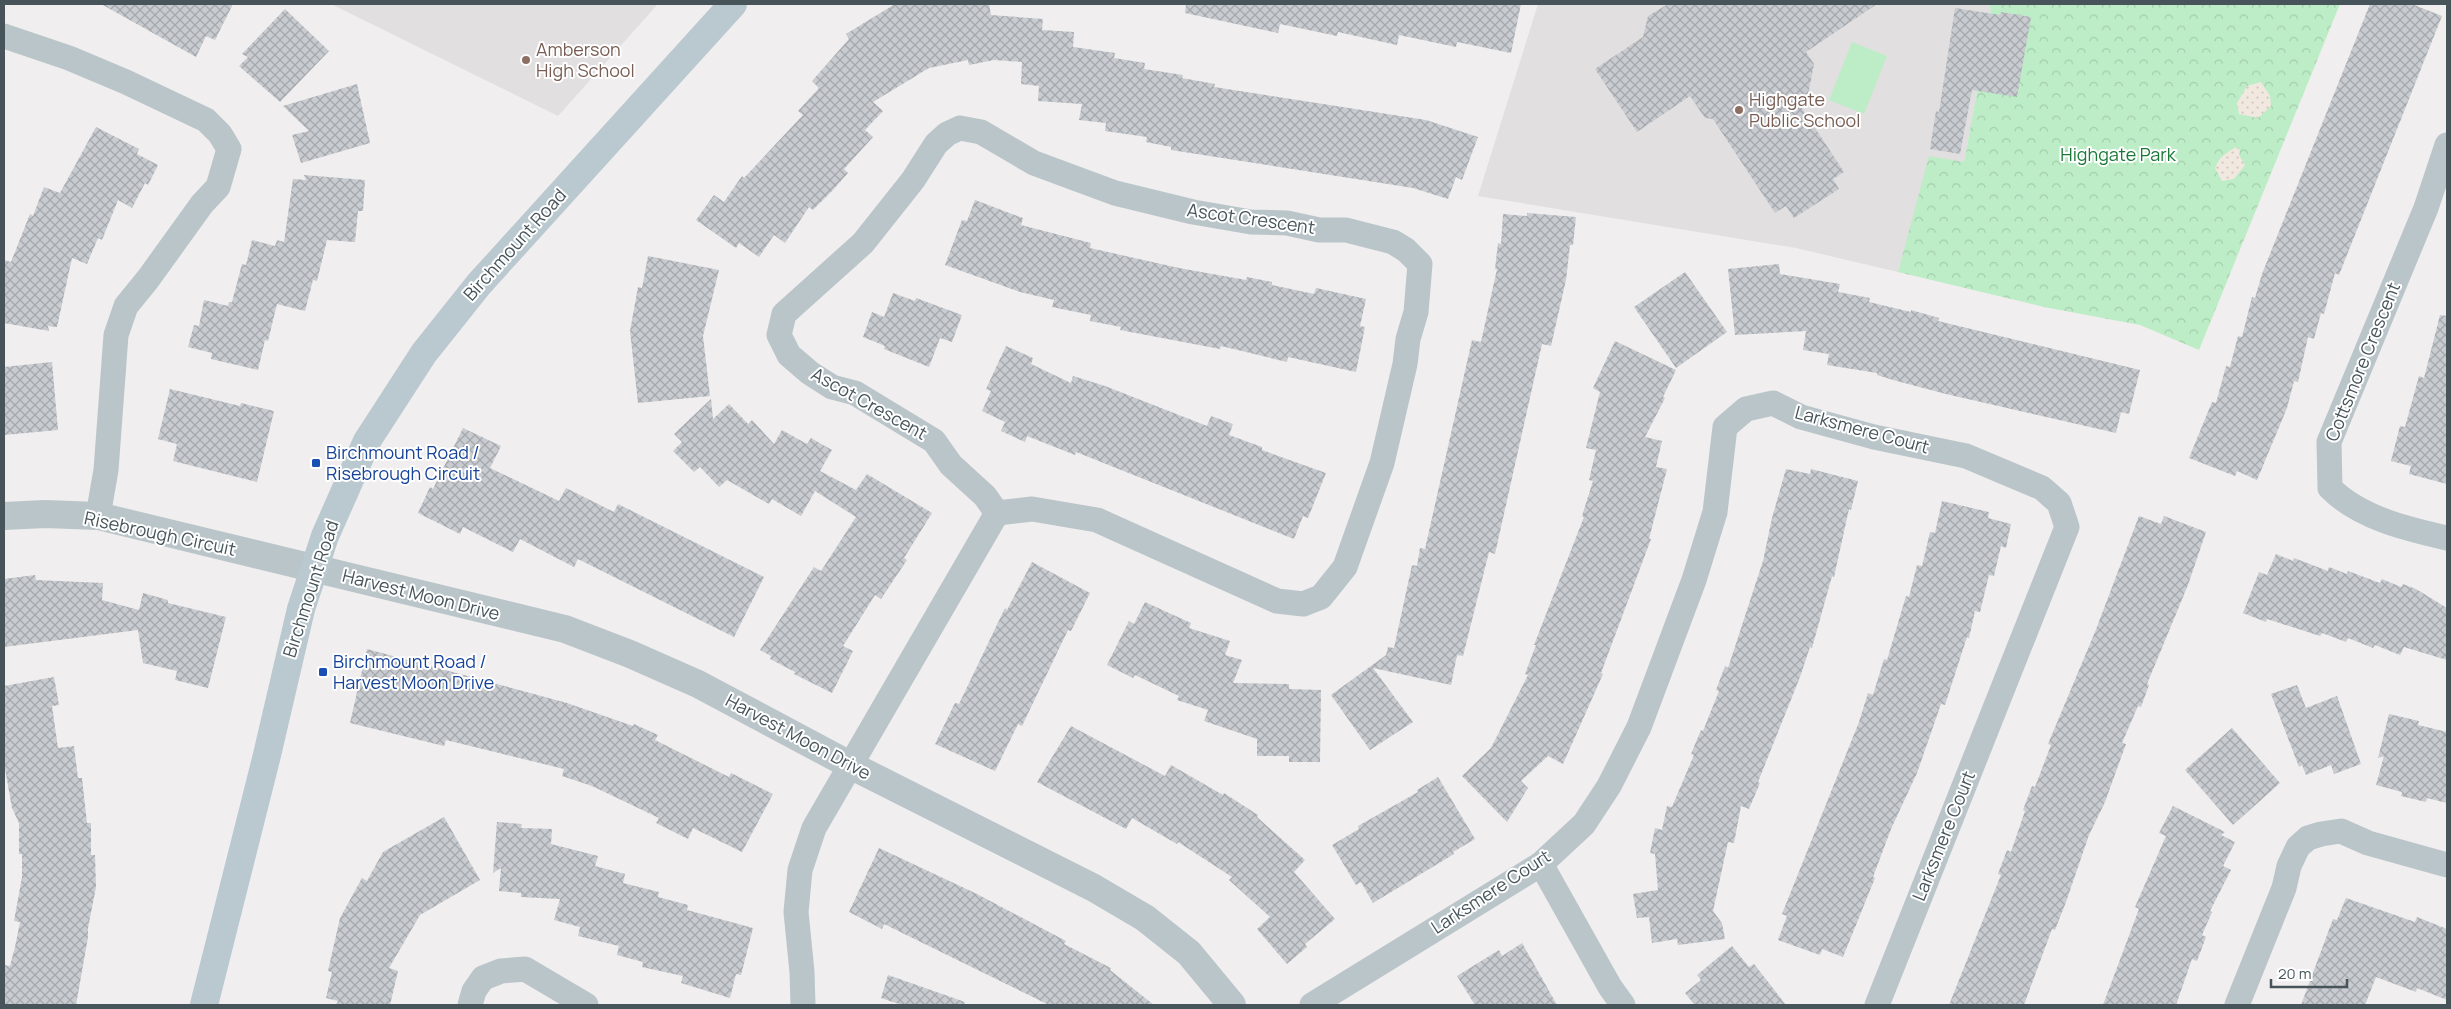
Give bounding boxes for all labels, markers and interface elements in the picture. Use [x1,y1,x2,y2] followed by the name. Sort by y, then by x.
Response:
[536,37,635,82] place label: Amberson High School
[520,54,532,66] marker: Amberson High School
[1749,87,1860,132] place label: Highgate Public School
[1733,104,1745,116] marker: Highgate Public School
[2060,142,2177,166] park label: Highgate Park
[458,183,571,305] street label: Birchmount Road
[1186,197,1317,239] street label: Ascot Crescent
[2319,279,2405,445] street label: Cottsmore Crescent
[807,361,932,445] street label: Ascot Crescent
[1793,400,1932,458] street label: Larksmere Court
[326,440,480,485] place label: Birchmount Road / Risebrough Circuit
[310,457,322,469] marker: Birchmount Road / Risebrough Circuit
[82,505,238,561] street label: Risebrough Circuit
[277,517,344,660] street label: Birchmount Road
[340,563,502,625] street label: Harvest Moon Drive
[333,649,494,694] place label: Birchmount Road / Harvest Moon Drive
[317,666,329,678] marker: Birchmount Road / Harvest Moon Drive
[722,688,875,785] street label: Harvest Moon Drive
[1906,767,1980,904] street label: Larksmere Court
[1426,844,1555,939] street label: Larksmere Court
[2271,956,2347,988] scale bar
[2278,963,2311,984] text: 20 m

